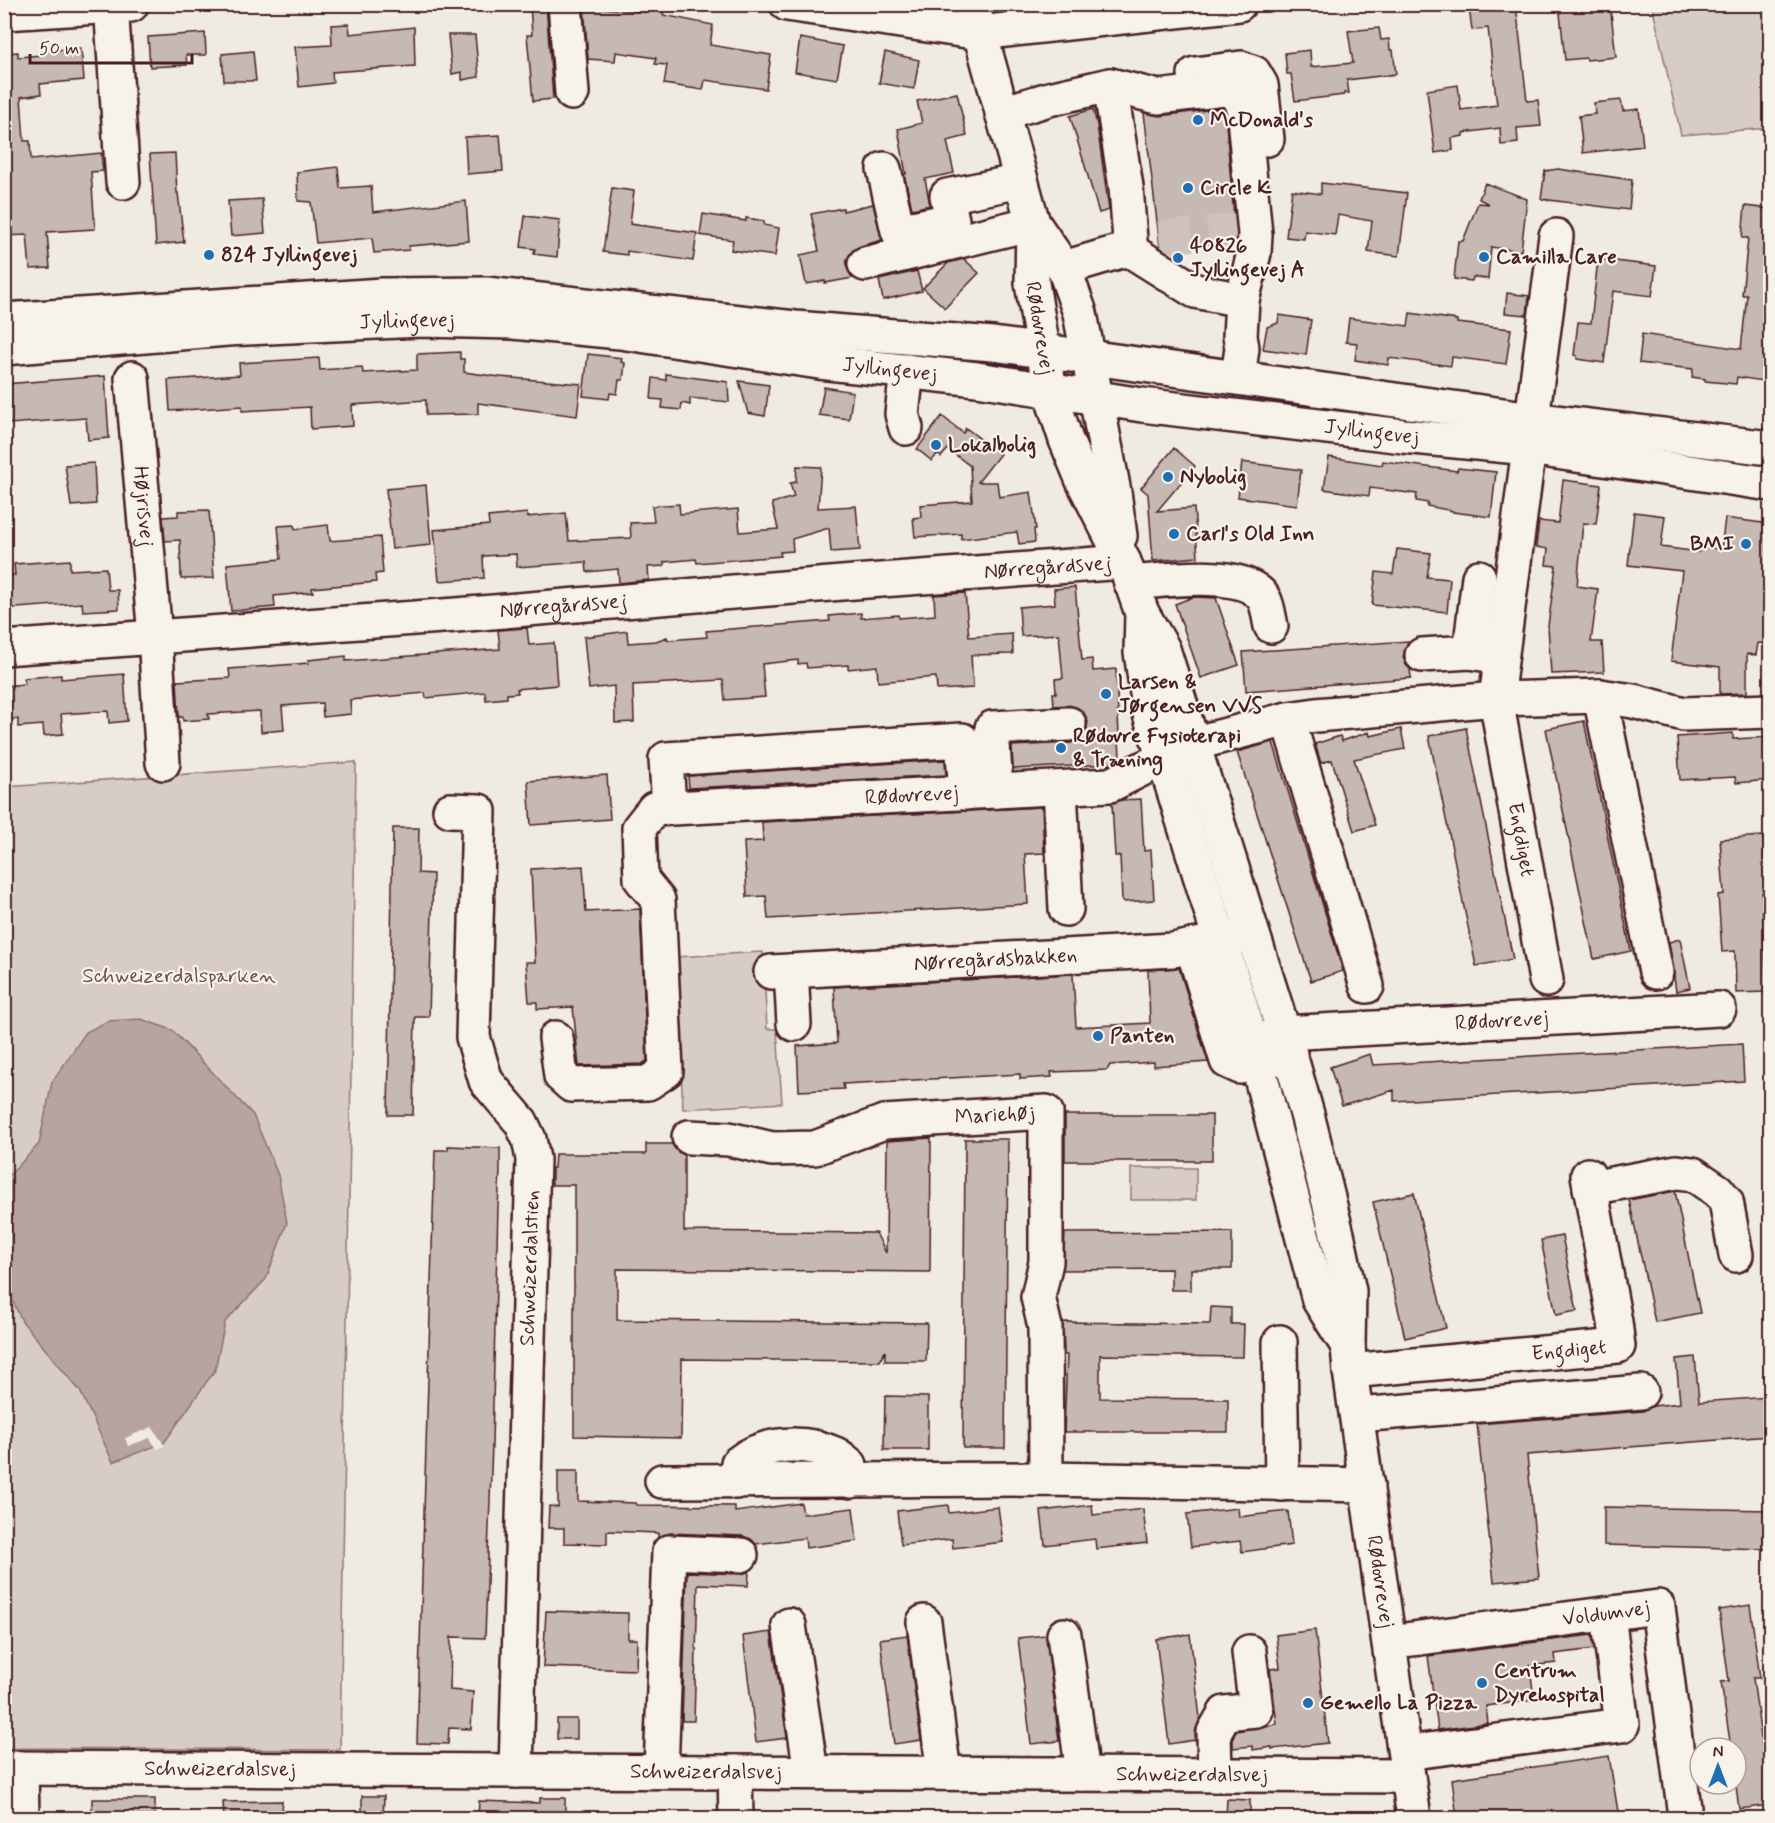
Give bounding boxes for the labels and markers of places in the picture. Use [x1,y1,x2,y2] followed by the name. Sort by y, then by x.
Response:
[1210,106,1314,134] place label: McDonald's
[1191,113,1205,127] marker: McDonald's
[1200,174,1273,202] place label: Circle K
[1181,181,1195,195] marker: Circle K
[1190,232,1305,286] place label: 40826 Jyllingevej A
[221,241,357,271] place label: 824 Jyllingevej
[1496,243,1617,271] place label: Camilla Care
[202,248,216,262] marker: 824 Jyllingevej
[1477,250,1491,264] marker: Camilla Care
[1171,251,1185,265] marker: 40826 Jyllingevej A
[948,431,1036,459] place label: Lokalbolig
[929,438,943,452] marker: Lokalbolig
[1180,463,1246,491] place label: Nybolig
[1161,470,1175,484] marker: Nybolig
[1186,520,1315,548] place label: Carl's Old Inn
[1167,527,1181,541] marker: Carl's Old Inn
[1690,530,1734,558] place label: BMI
[1739,537,1753,551] marker: BMI
[1118,668,1263,722] place label: Larsen & Jørgensen VVS
[1099,687,1113,701] marker: Larsen & Jørgensen VVS
[1073,722,1241,776] place label: Rødovre Fysioterapi & Træning
[1054,741,1068,755] marker: Rødovre Fysioterapi & Træning
[1110,1022,1174,1050] place label: Panten
[1091,1029,1105,1043] marker: Panten
[1494,1657,1605,1709] place label: Centrum Dyrehospital
[1475,1676,1489,1690] marker: Centrum Dyrehospital
[1320,1689,1478,1717] place label: Gemello La Pizza
[1301,1696,1315,1710] marker: Gemello La Pizza

